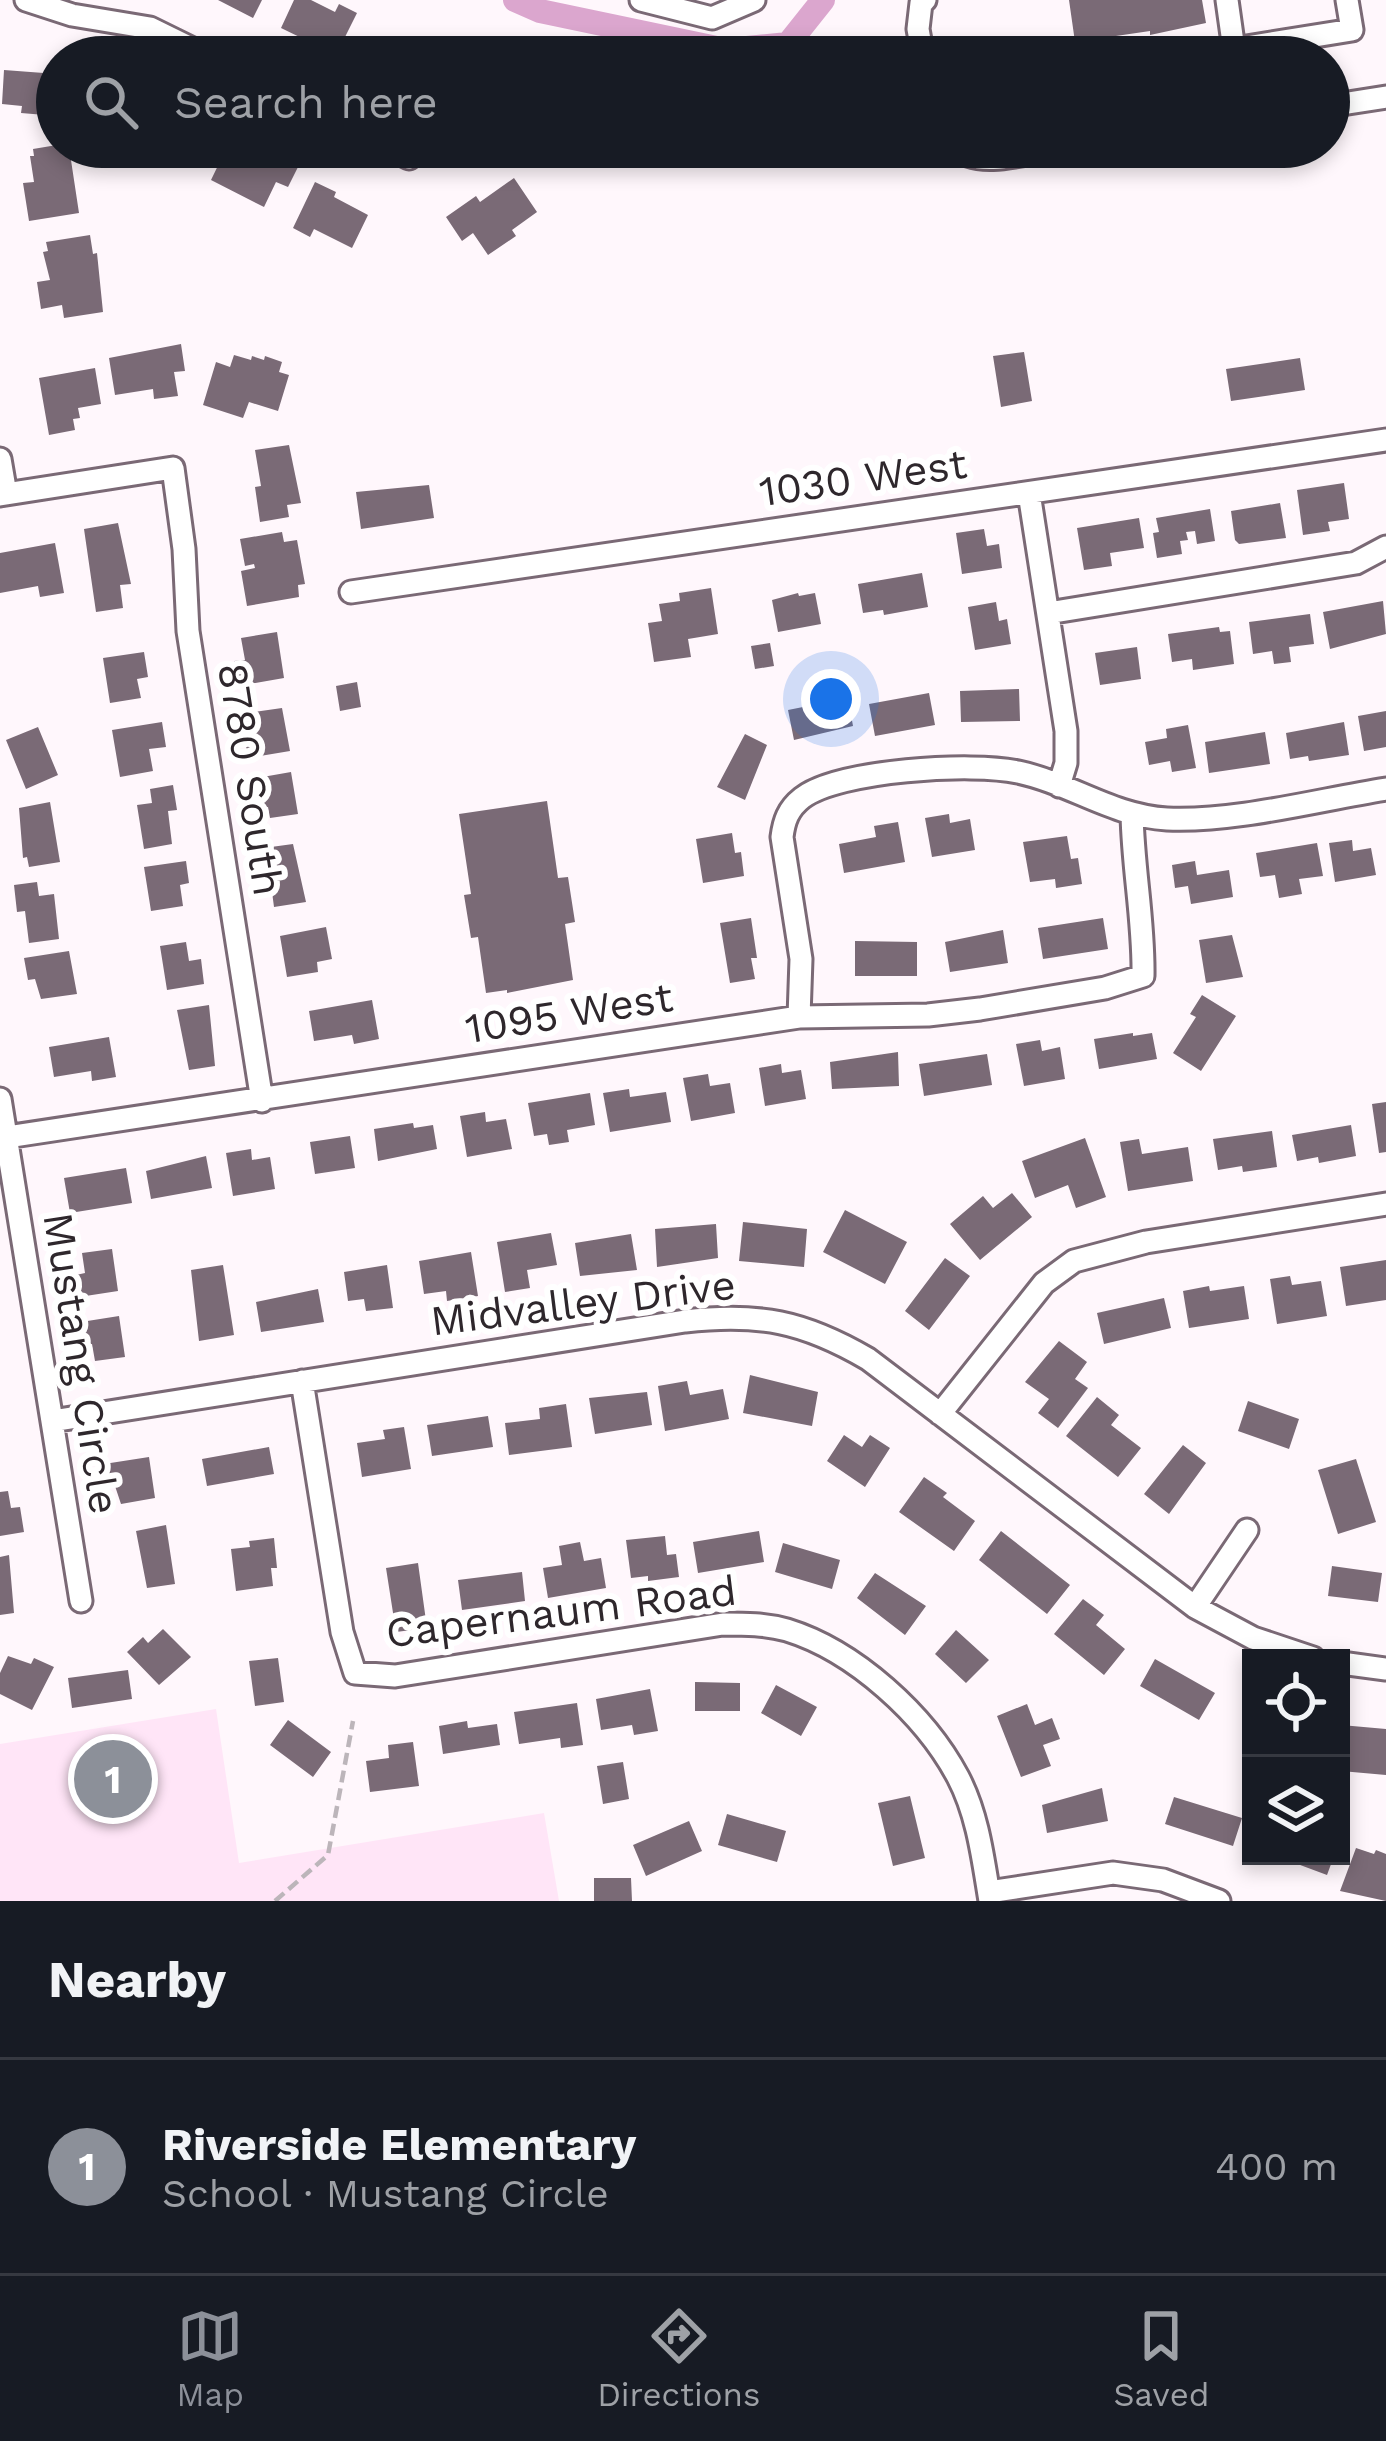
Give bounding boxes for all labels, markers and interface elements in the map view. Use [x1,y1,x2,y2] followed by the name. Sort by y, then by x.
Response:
[36,36,1350,168] search box
[78,69,144,135] icon: search
[174,76,438,129] text: Search here
[756,439,970,516] street label: 1030 West
[208,659,293,899] street label: 8780 South
[801,669,861,729] your location
[462,972,676,1053] street label: 1095 West
[33,1209,130,1517] street label: Mustang Circle
[428,1259,738,1346] street label: Midvalley Drive
[383,1566,739,1657] street label: Capernaum Road
[1242,1649,1350,1865] map controls
[1242,1649,1350,1757] button: locate
[74,1734,152,1824] pin: 1
[1242,1757,1350,1865] button: layers
[48,1950,226,2009] text: Nearby
[162,2118,636,2171] text: Riverside Elementary
[79,2144,95,2189] text: 1
[1215,2144,1338,2189] text: 400 m
[162,2171,609,2216] text: School · Mustang Circle
[177,2303,244,2414] tab: Map
[597,2303,760,2414] tab: Directions
[1114,2303,1209,2414] tab: Saved

